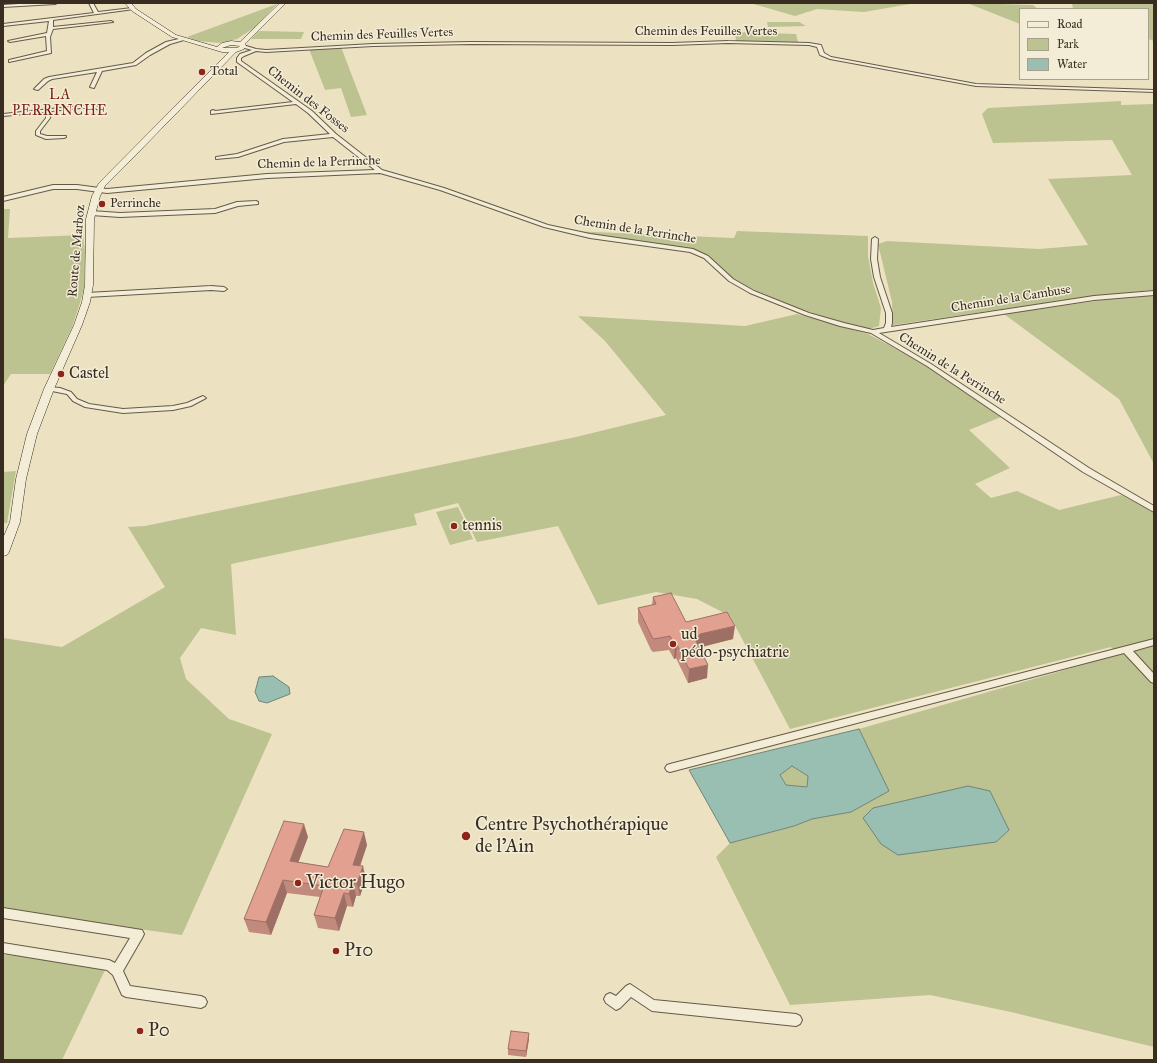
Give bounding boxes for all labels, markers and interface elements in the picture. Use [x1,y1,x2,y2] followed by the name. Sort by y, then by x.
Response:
[1019,8,1149,80] legend
[1057,17,1083,31] text: Road
[635,24,777,40] street label: Chemin des Feuilles Vertes
[311,25,453,45] street label: Chemin des Feuilles Vertes
[1057,37,1079,51] text: Park
[1057,57,1087,71] text: Water
[264,63,352,137] street label: Chemin des Fosses
[210,64,238,80] place label: Total
[197,67,207,77] marker: Total
[12,88,108,120] district label: LA PERRINCHE
[257,153,381,173] street label: Chemin de la Perrinche
[110,196,161,212] place label: Perrinche
[97,199,107,209] marker: Perrinche
[65,204,89,298] street label: Route de Marboz
[573,213,697,247] street label: Chemin de la Perrinche
[950,282,1072,316] street label: Chemin de la Cambuse
[896,330,1008,408] street label: Chemin de la Perrinche
[69,364,109,384] place label: Castel
[56,369,66,379] marker: Castel
[462,516,502,536] place label: tennis
[449,521,459,531] marker: tennis
[681,625,789,663] place label: ud pédo-psychiatrie
[668,639,678,649] marker: ud pédo-psychiatrie
[475,814,668,858] place label: Centre Psychothérapique de l'Ain
[460,830,472,842] marker: Centre Psychothérapique de l'Ain
[306,872,405,894] place label: Victor Hugo
[293,878,303,888] marker: Victor Hugo
[344,940,373,962] place label: P10
[331,946,341,956] marker: P10
[148,1020,170,1042] place label: P0
[135,1026,145,1036] marker: P0

